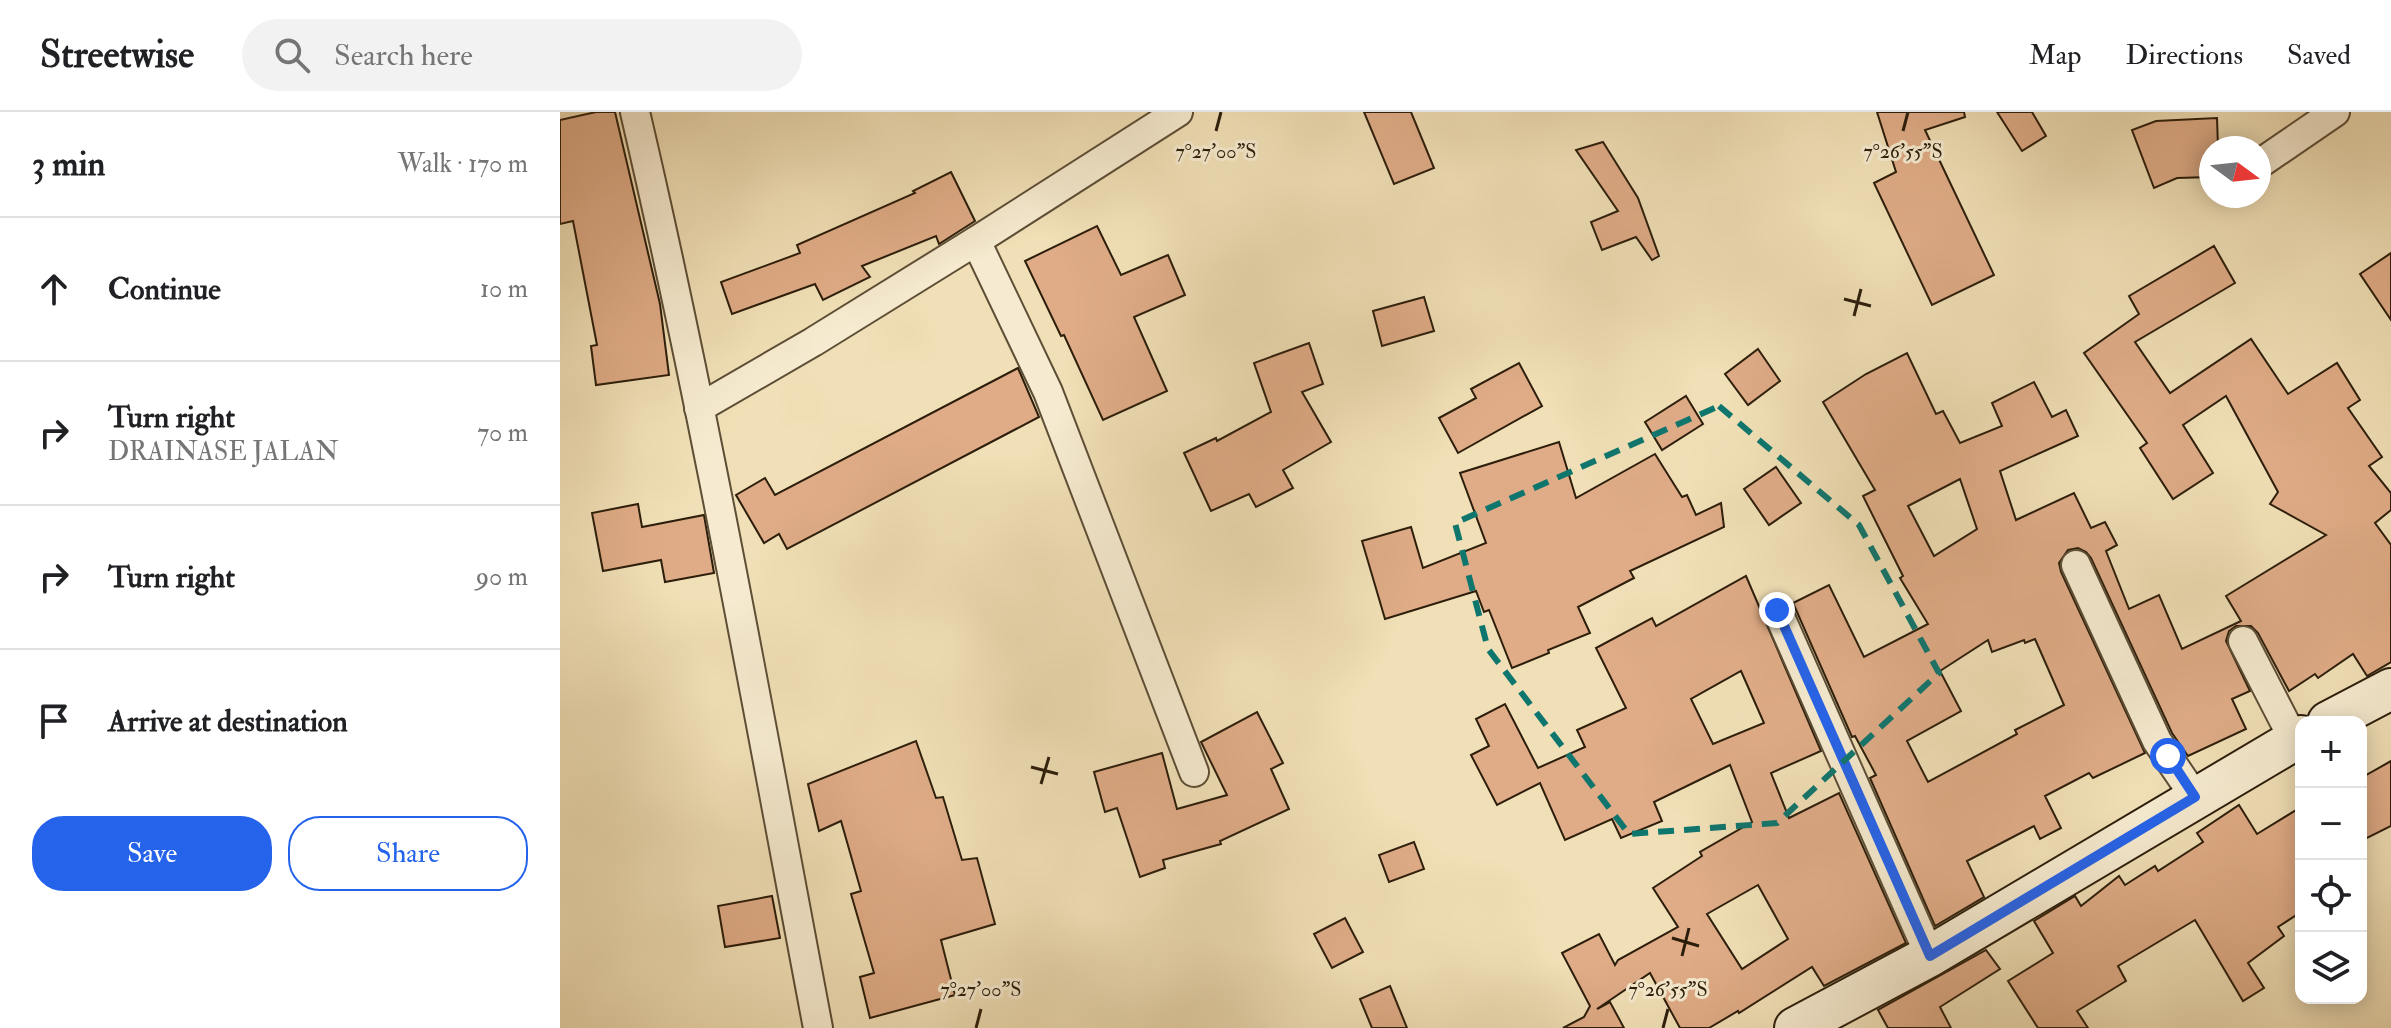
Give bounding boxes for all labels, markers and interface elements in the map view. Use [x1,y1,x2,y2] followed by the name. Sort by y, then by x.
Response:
[242,19,802,91] search box
[40,31,194,79] text: Streetwise
[270,33,314,77] icon: search
[334,37,473,74] text: Search here
[2029,38,2082,73] text: Map
[2126,38,2243,73] text: Directions
[2287,38,2351,73] text: Saved
[2199,136,2271,208] north arrow
[1176,139,1257,164] text: 7°27'00"S
[1863,139,1943,164] text: 7°26'55"S
[32,143,105,186] text: 3 min
[398,148,528,180] text: Walk · 170 m
[32,267,76,311] icon: ahead
[108,271,221,308] text: Continue
[480,273,528,305] text: 10 m
[108,399,235,436] text: Turn right
[32,411,76,455] icon: right
[477,417,528,449] text: 70 m
[108,436,339,468] text: DRAINASE JALAN
[32,555,76,599] icon: right
[108,559,235,596] text: Turn right
[476,561,528,593] text: 90 m
[1759,592,1795,628] route end
[32,699,76,743] icon: arrive
[108,703,348,740] text: Arrive at destination
[2295,716,2367,1004] map controls
[2295,716,2367,788] button: +
[2150,738,2186,774] route start
[2295,788,2367,860] button: −
[32,816,272,891] button: Save
[288,816,528,891] button: Share
[2295,860,2367,932] button: locate
[2295,932,2367,1004] button: layers
[941,977,1022,1002] text: 7°27'00"S
[1628,977,1708,1002] text: 7°26'55"S

